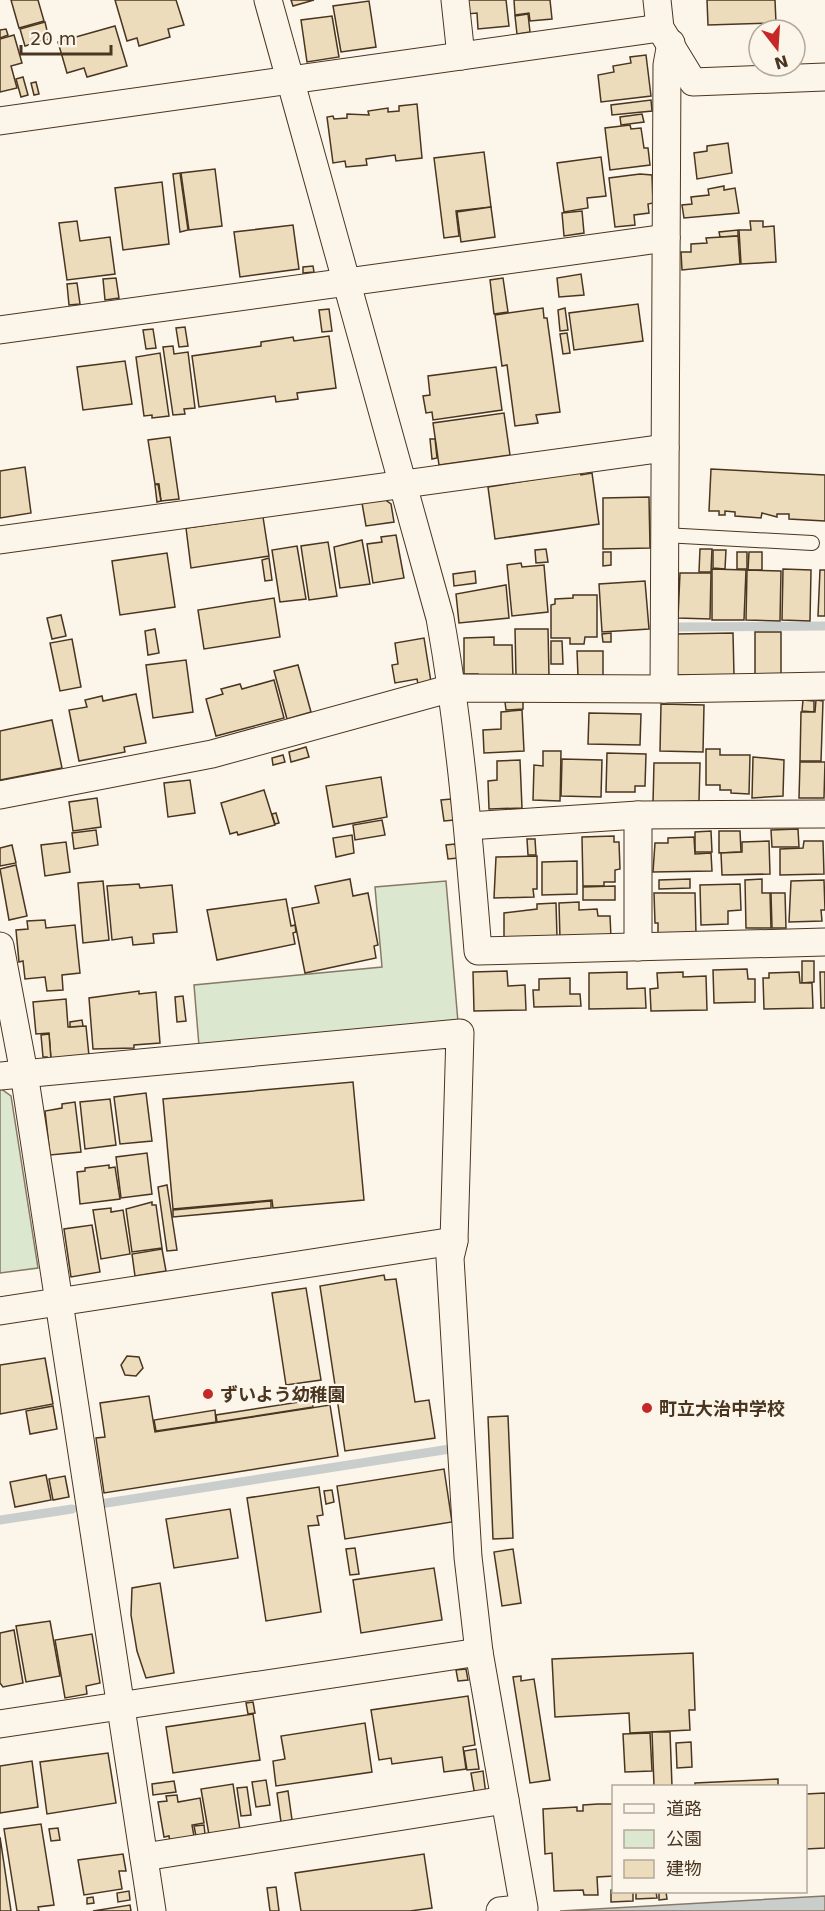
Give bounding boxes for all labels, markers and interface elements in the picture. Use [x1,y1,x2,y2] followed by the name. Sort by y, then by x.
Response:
[21,18,111,56] scale bar
[747,18,807,78] north arrow
[30,28,76,49] text: 20 m
[772,51,790,73] text: N
[220,1384,346,1405] place label: ずいよう幼稚園
[201,1387,215,1401] marker: ずいよう幼稚園
[659,1398,785,1419] place label: 町立大治中学校
[640,1401,654,1415] marker: 町立大治中学校
[612,1785,807,1893] legend
[666,1798,702,1819] text: 道路
[666,1828,702,1849] text: 公園
[666,1858,702,1879] text: 建物

